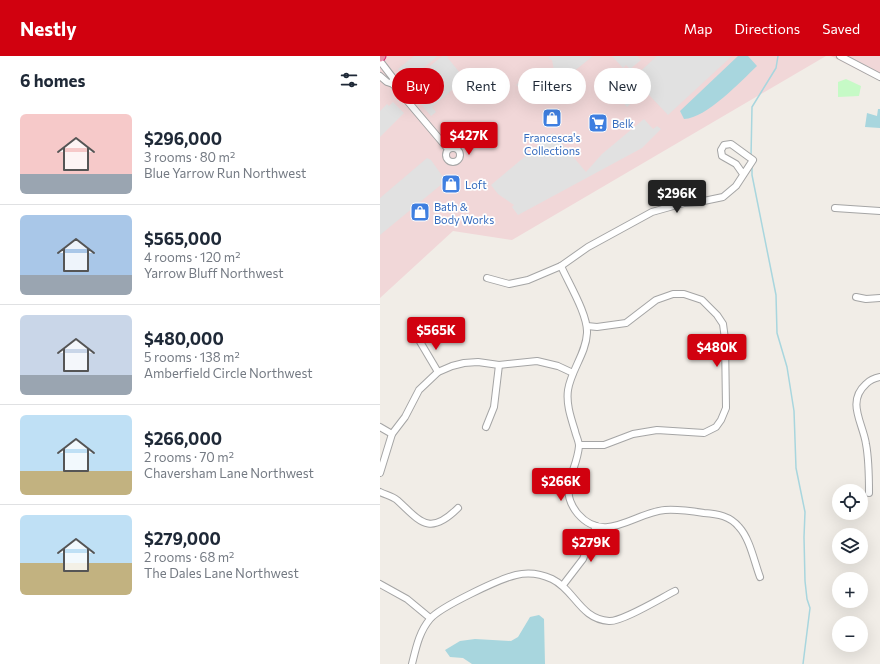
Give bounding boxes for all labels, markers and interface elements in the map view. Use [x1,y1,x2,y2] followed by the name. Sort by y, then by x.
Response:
[20,17,77,40] text: Nestly
[684,20,713,37] text: Map
[735,20,800,37] text: Directions
[822,20,860,37] text: Saved
[392,68,444,104] chip: Buy
[452,68,510,104] chip: Rent
[518,68,586,104] chip: Filters
[594,68,651,104] chip: New
[338,69,360,91] icon: filters
[20,70,85,91] text: 6 homes
[541,107,563,129] shop icon: Francesca's Collections
[587,112,609,134] supermarket icon: Belk
[612,117,634,130] place label: Belk
[441,122,497,156] pin: $427K
[450,127,488,143] text: $427K
[144,128,222,149] text: $296,000
[52,130,100,178] icon: home
[523,131,581,157] place label: Francesca's Collections
[144,149,235,165] text: 3 rooms · 80 m²
[144,165,306,181] text: Blue Yarrow Run Northwest
[440,173,462,195] shop icon: Loft
[465,178,487,191] place label: Loft
[649,180,705,214] pin: $296K
[657,185,697,201] text: $296K
[434,200,494,226] place label: Bath & Body Works
[409,201,431,223] shop icon: Bath & Body Works
[144,228,222,249] text: $565,000
[52,231,100,279] icon: home
[144,249,240,265] text: 4 rooms · 120 m²
[144,265,284,281] text: Yarrow Bluff Northwest
[408,317,464,351] pin: $565K
[416,322,456,338] text: $565K
[144,328,224,349] text: $480,000
[52,331,100,379] icon: home
[689,334,745,368] pin: $480K
[696,339,738,355] text: $480K
[144,349,240,365] text: 5 rooms · 138 m²
[144,365,313,381] text: Amberfield Circle Northwest
[144,428,222,449] text: $266,000
[52,431,100,479] icon: home
[144,449,234,465] text: 2 rooms · 70 m²
[144,465,314,481] text: Chaversham Lane Northwest
[533,468,589,502] pin: $266K
[541,473,581,489] text: $266K
[832,484,868,652] map controls
[832,484,868,520] button: locate
[144,528,221,549] text: $279,000
[832,528,868,564] button: layers
[563,529,619,563] pin: $279K
[52,531,100,579] icon: home
[572,534,610,550] text: $279K
[144,549,234,565] text: 2 rooms · 68 m²
[144,565,299,581] text: The Dales Lane Northwest
[832,572,868,608] button: +
[832,616,868,652] button: −

